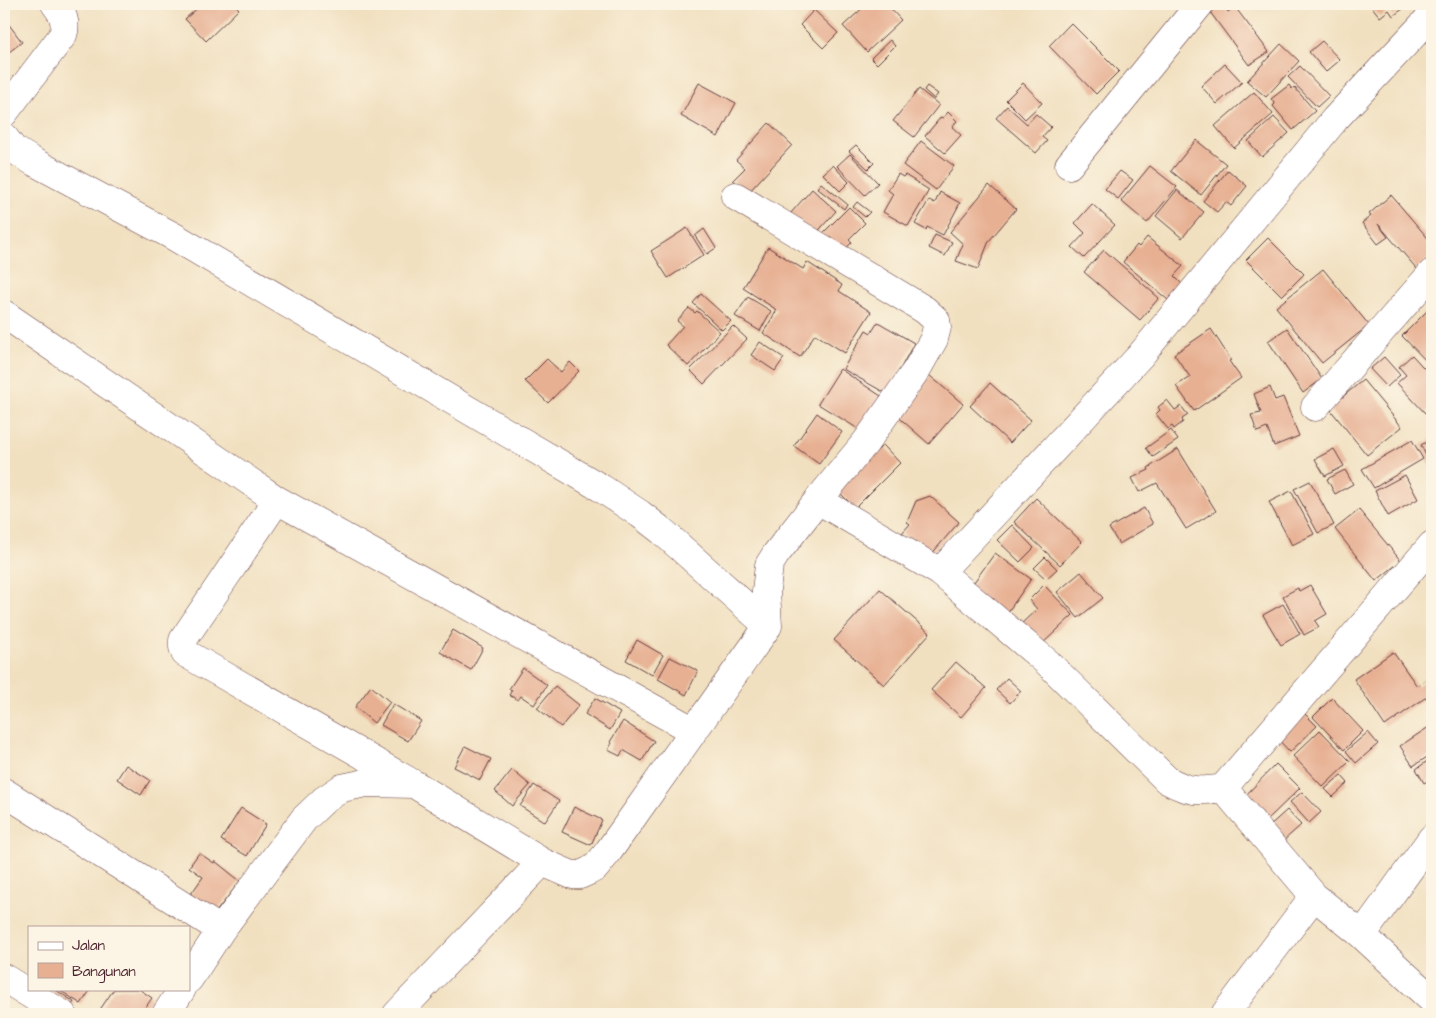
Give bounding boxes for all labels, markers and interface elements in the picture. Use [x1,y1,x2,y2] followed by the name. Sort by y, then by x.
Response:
[28,926,190,990] legend
[72,935,106,956] text: Jalan
[72,961,136,983] text: Bangunan

